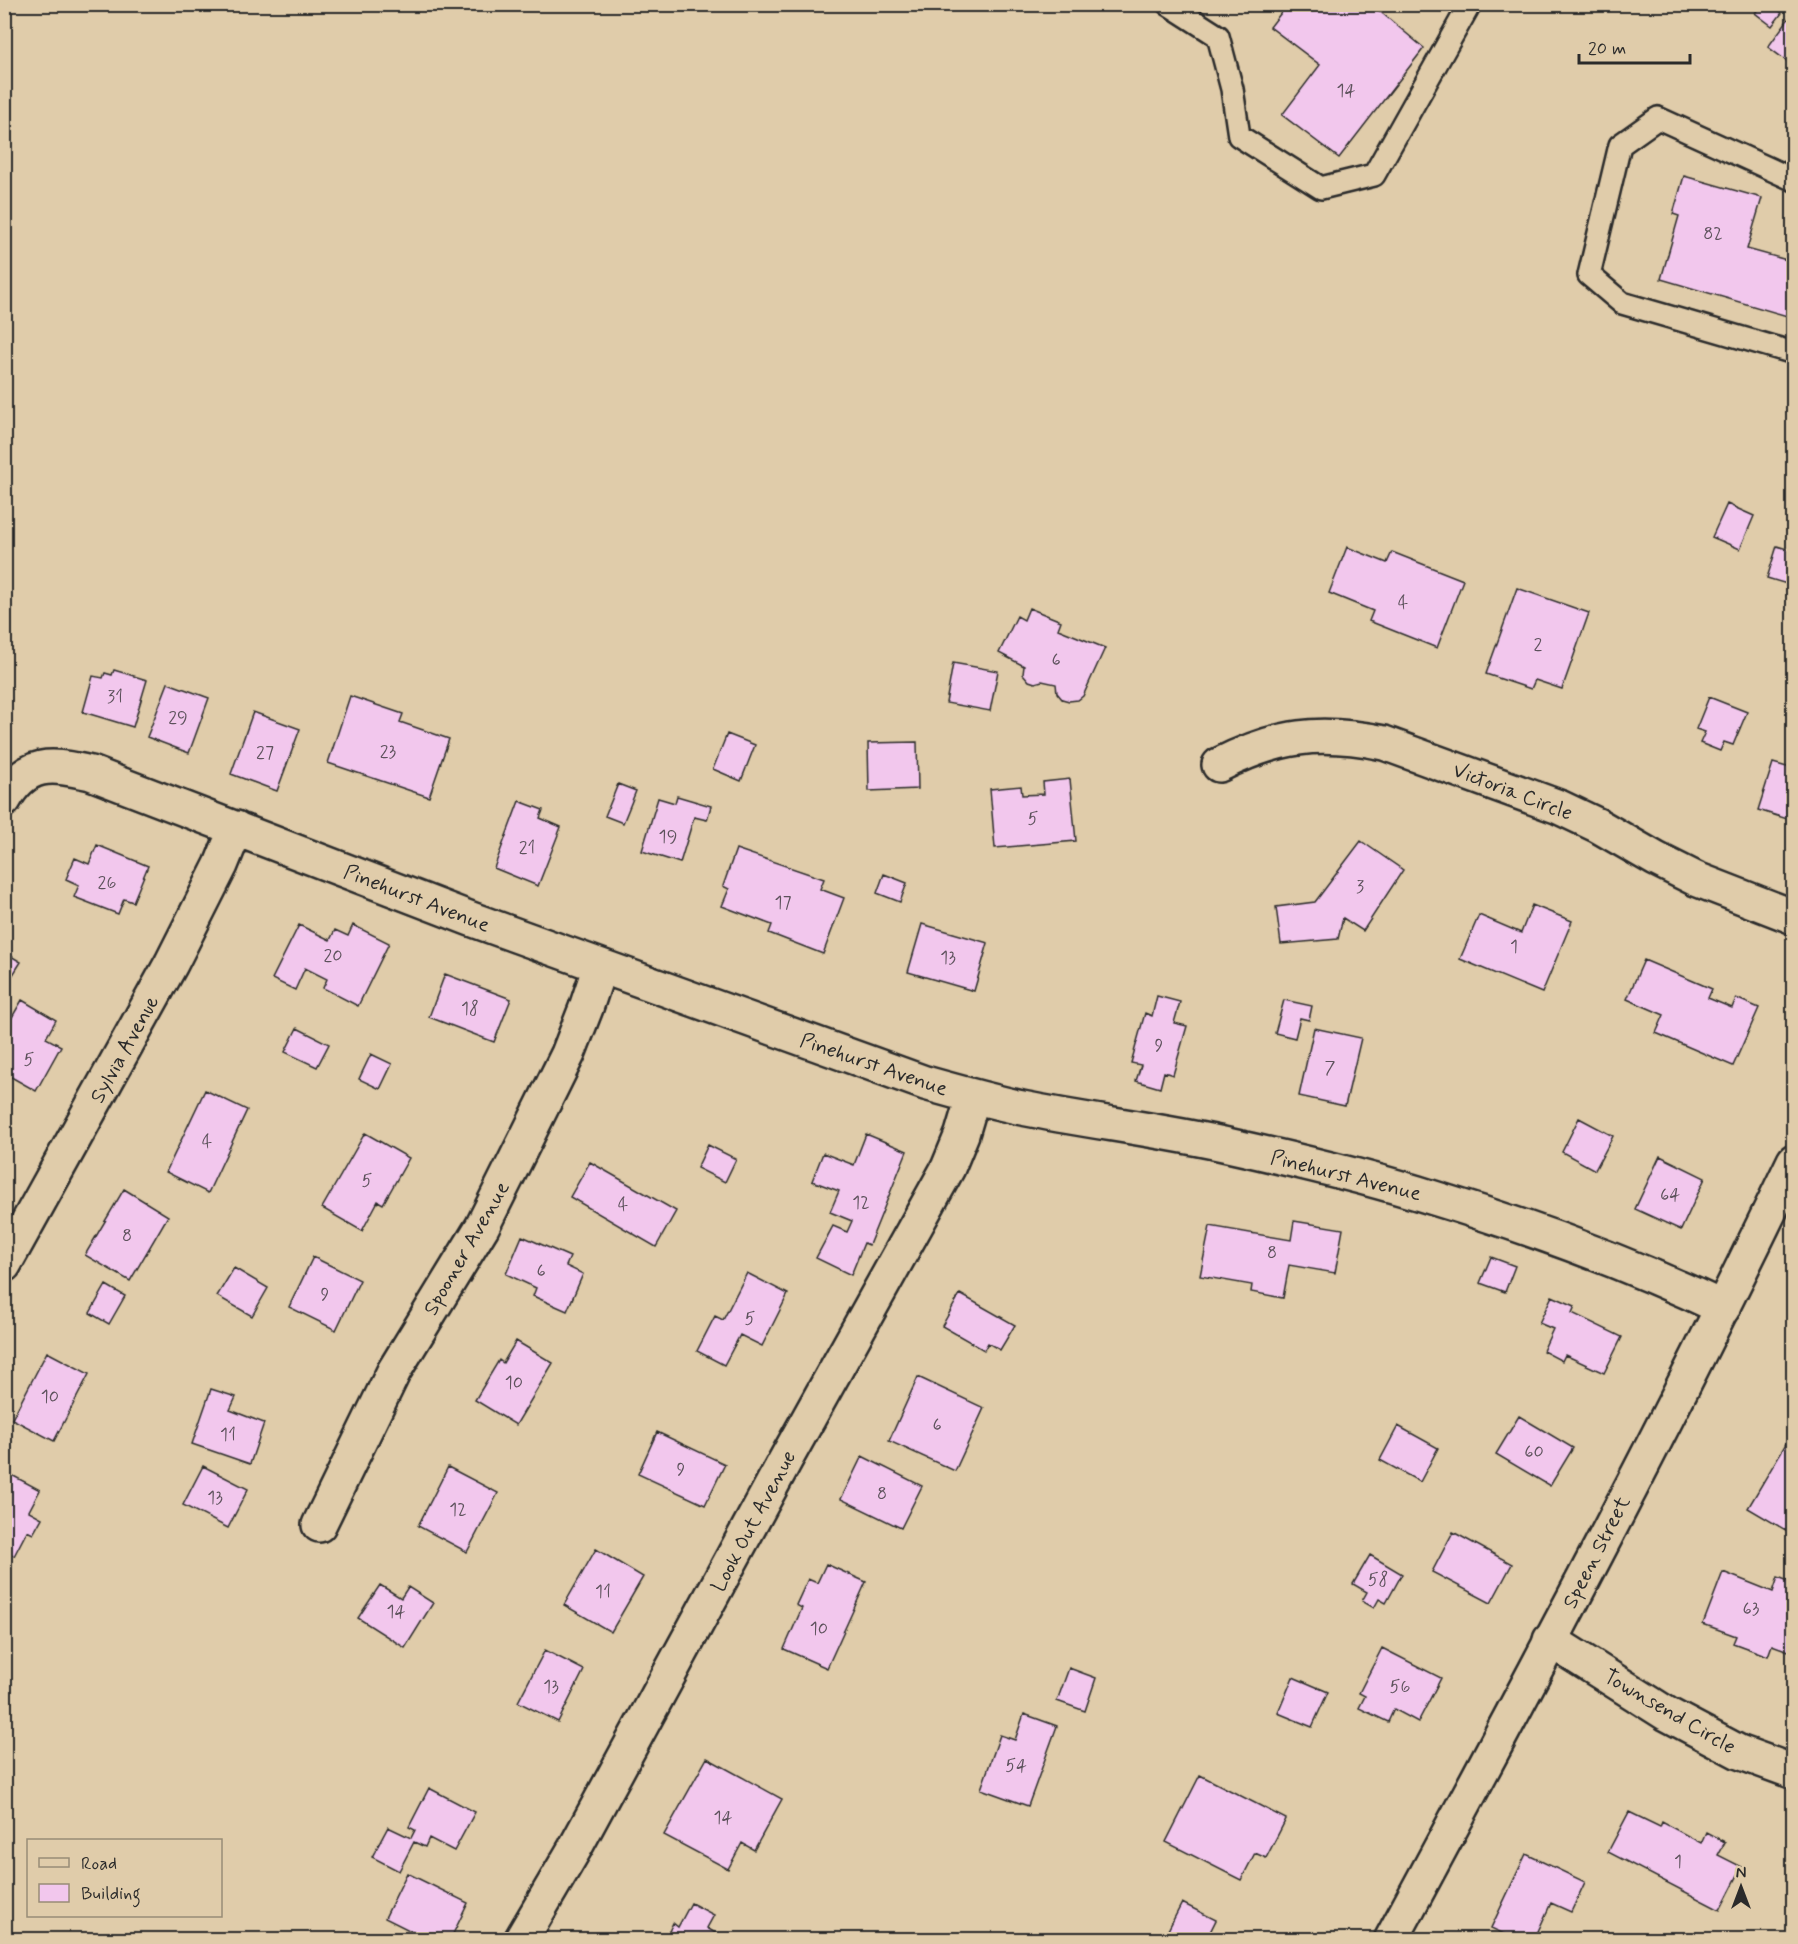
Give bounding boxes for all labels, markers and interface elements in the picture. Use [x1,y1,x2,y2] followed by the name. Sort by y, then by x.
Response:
[1579,27,1690,65] scale bar
[1588,37,1626,61] text: 20 m
[1337,79,1356,103] house number: 14
[1703,222,1723,246] house number: 82
[1398,591,1408,615] house number: 4
[1534,633,1543,657] house number: 2
[1051,648,1061,672] house number: 6
[107,685,123,709] house number: 31
[168,706,188,730] house number: 29
[380,740,397,764] house number: 23
[256,741,274,765] house number: 27
[1449,756,1577,828] street label: Victoria Circle
[1028,807,1039,831] house number: 5
[659,825,677,849] house number: 19
[519,836,535,860] house number: 21
[340,858,494,940] street label: Pinehurst Avenue
[98,871,116,895] house number: 26
[1356,875,1364,899] house number: 3
[774,891,792,915] house number: 17
[1510,935,1518,959] house number: 1
[323,944,343,968] house number: 20
[940,946,956,970] house number: 13
[84,990,166,1108] street label: Sylvia Avenue
[461,997,479,1021] house number: 18
[796,1027,951,1103] street label: Pinehurst Avenue
[1155,1034,1164,1058] house number: 9
[24,1048,35,1072] house number: 5
[1325,1056,1336,1080] house number: 7
[202,1130,212,1154] house number: 4
[1267,1144,1424,1208] street label: Pinehurst Avenue
[362,1169,373,1193] house number: 5
[417,1176,517,1321] street label: Spooner Avenue
[1660,1183,1680,1207] house number: 64
[852,1191,870,1215] house number: 12
[618,1193,628,1217] house number: 4
[122,1224,132,1248] house number: 8
[1267,1241,1277,1265] house number: 8
[536,1259,546,1283] house number: 6
[321,1283,330,1307] house number: 9
[745,1307,756,1331] house number: 5
[505,1371,523,1395] house number: 10
[41,1385,59,1409] house number: 10
[932,1413,942,1437] house number: 6
[220,1423,236,1447] house number: 11
[1524,1440,1544,1464] house number: 60
[705,1446,803,1597] street label: Look Out Avenue
[677,1458,686,1482] house number: 9
[877,1482,887,1506] house number: 8
[207,1486,223,1510] house number: 13
[1557,1491,1638,1614] street label: Speen Street
[449,1498,467,1522] house number: 12
[1368,1568,1388,1592] house number: 58
[595,1580,611,1604] house number: 11
[1743,1597,1760,1621] house number: 63
[387,1600,406,1624] house number: 14
[810,1617,828,1641] house number: 10
[1598,1663,1741,1761] street label: Townsend Circle
[543,1675,559,1699] house number: 13
[1390,1675,1410,1699] house number: 56
[1005,1754,1027,1778] house number: 54
[714,1806,733,1830] house number: 14
[27,1839,222,1917] legend
[1674,1850,1682,1874] house number: 1
[81,1852,117,1876] text: Road
[1711,1857,1771,1917] north arrow
[1736,1863,1746,1884] text: N
[81,1882,141,1908] text: Building

